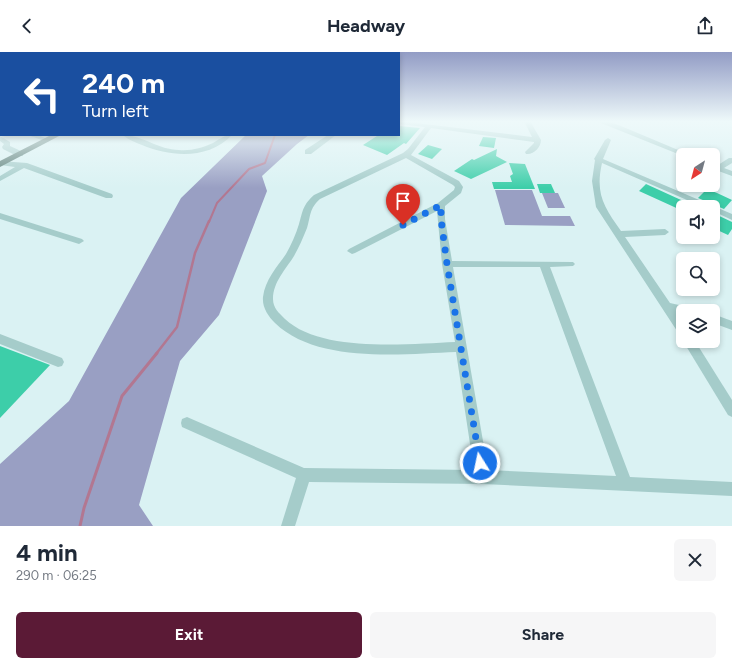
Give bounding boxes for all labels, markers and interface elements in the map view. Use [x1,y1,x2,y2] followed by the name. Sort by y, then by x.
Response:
[16,15,38,37] icon: back
[327,15,405,37] text: Headway
[694,15,716,37] icon: share
[82,66,165,100] text: 240 m
[16,68,68,120] icon: left
[82,100,149,122] text: Turn left
[676,148,720,192] north arrow
[676,148,720,348] map controls
[386,184,420,225] pin
[392,190,414,212] icon: arrive
[676,200,720,244] button: sound
[676,252,720,296] button: search
[676,304,720,348] button: layers
[459,442,501,484] position arrow
[16,538,78,567] text: 4 min
[674,539,716,581] button: close
[16,568,97,583] text: 290 m · 06:25
[16,612,362,658] button: Exit
[370,612,716,658] button: Share

